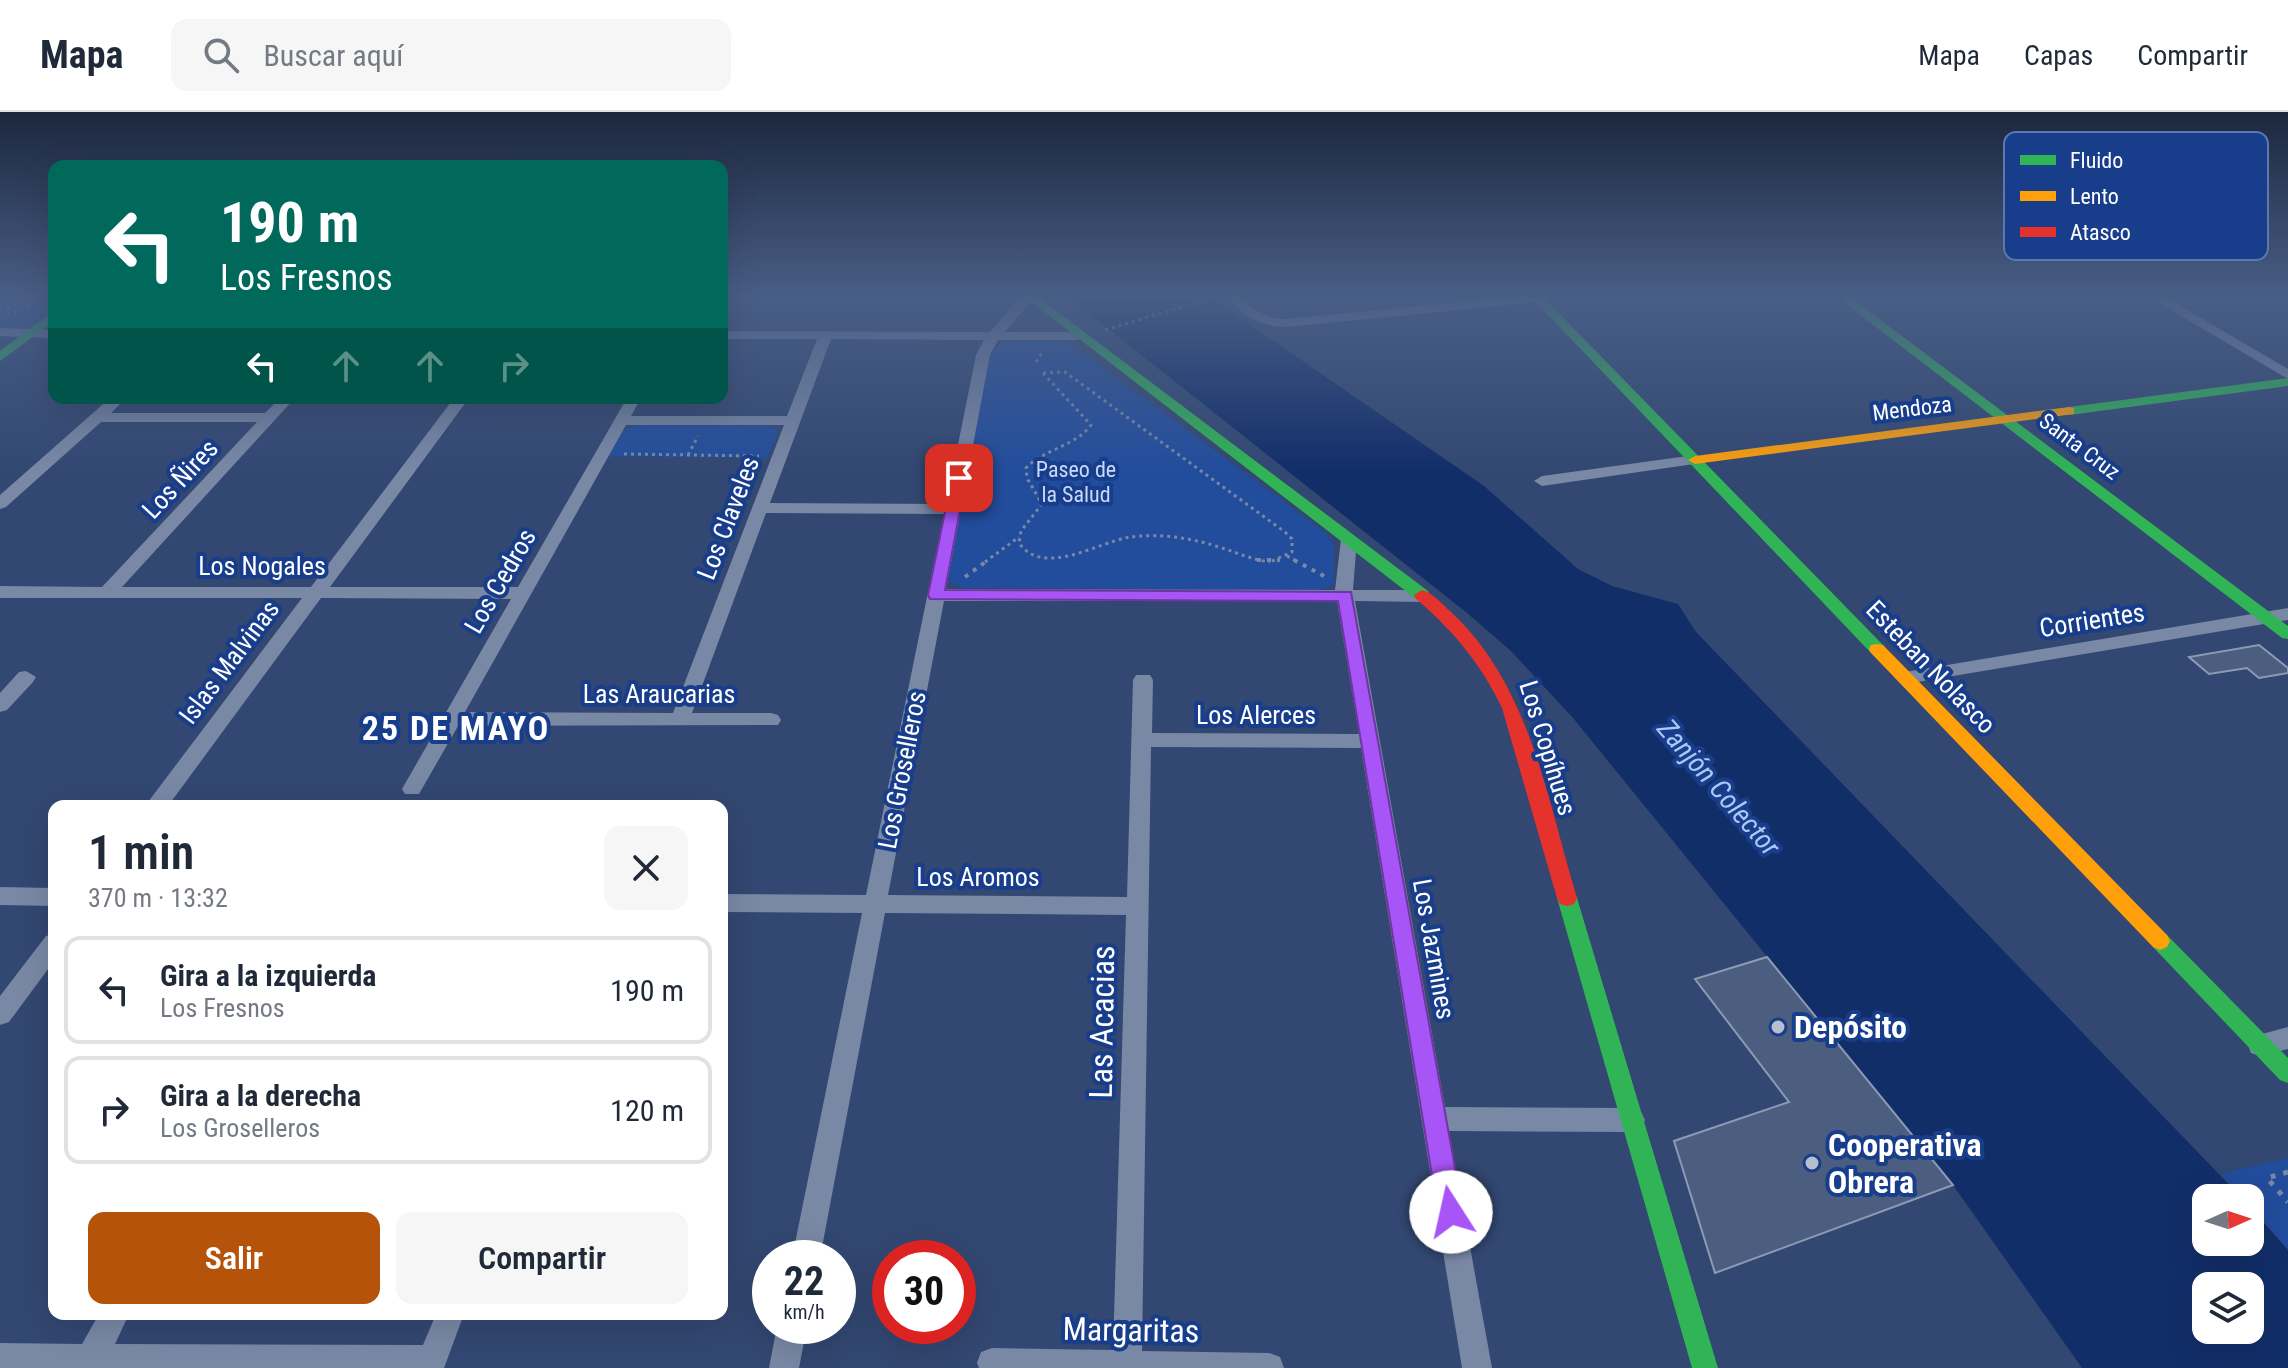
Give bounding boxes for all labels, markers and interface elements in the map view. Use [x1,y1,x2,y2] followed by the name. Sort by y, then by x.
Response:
[171,19,731,91] search box
[40,33,123,77] text: Mapa
[199,33,243,77] icon: search
[263,38,403,73] text: Buscar aquí
[1918,39,1980,72] text: Mapa
[2024,39,2093,72] text: Capas
[2137,39,2248,72] text: Compartir
[2004,132,2268,260] legend
[2070,148,2123,173] text: Fluido
[2070,184,2119,209] text: Lento
[220,190,359,256] text: 190 m
[88,192,192,296] icon: left
[2070,220,2131,245] text: Atasco
[220,257,393,299] text: Los Fresnos
[240,344,284,388] icon: left
[324,344,368,388] icon: ahead
[408,344,452,388] icon: ahead
[492,344,536,388] icon: right
[1871,391,1953,426] street label: Mendoza
[2035,408,2125,485] street label: Santa Cruz
[136,433,224,525] street label: Los Ñires
[925,444,993,512] pin
[691,452,765,584] street label: Los Claveles
[937,456,981,500] icon: arrive
[1036,457,1116,507] park label: Paseo de la Salud
[458,523,542,639] street label: Los Cedros
[198,551,326,581] street label: Los Nogales
[173,594,285,730] street label: Islas Malvinas
[1860,594,2002,740] street label: Esteban Nolasco
[2037,597,2147,643] street label: Corrientes
[1513,677,1583,819] street label: Los Copíhues
[583,679,735,709] street label: Las Araucarias
[872,689,932,851] street label: Los Groselleros
[1196,700,1316,730] street label: Los Alerces
[362,708,550,748] district label: 25 DE MAYO
[1650,712,1787,863] water label: Zanjón Colector
[88,824,194,881] text: 1 min
[604,826,688,910] button: close
[916,862,1040,892] street label: Los Aromos
[1407,877,1461,1021] street label: Los Jazmines
[88,883,228,913] text: 370 m · 13:32
[1082,945,1122,1099] street label: Las Acacias
[160,958,376,993] text: Gira a la izquierda
[92,968,136,1012] icon: left
[610,973,684,1008] text: 190 m
[160,993,285,1023] text: Los Fresnos
[1794,1008,1907,1046] place label: Depósito
[1769,1018,1787,1036] marker: Depósito
[160,1078,361,1113] text: Gira a la derecha
[92,1088,136,1132] icon: right
[610,1093,684,1128] text: 120 m
[160,1113,320,1143] text: Los Groselleros
[1828,1126,1982,1201] place label: Cooperativa Obrera
[1803,1154,1821,1172] marker: Cooperativa Obrera
[1409,1170,1493,1254] position arrow
[2192,1184,2264,1256] north arrow
[2192,1184,2264,1344] map controls
[88,1212,380,1304] button: Salir
[396,1212,688,1304] button: Compartir
[872,1240,976,1344] speed limit sign: 30
[784,1258,824,1305] text: 22
[2192,1272,2264,1344] button: layers
[783,1300,825,1324] text: km/h
[1062,1310,1200,1350] street label: Margaritas

